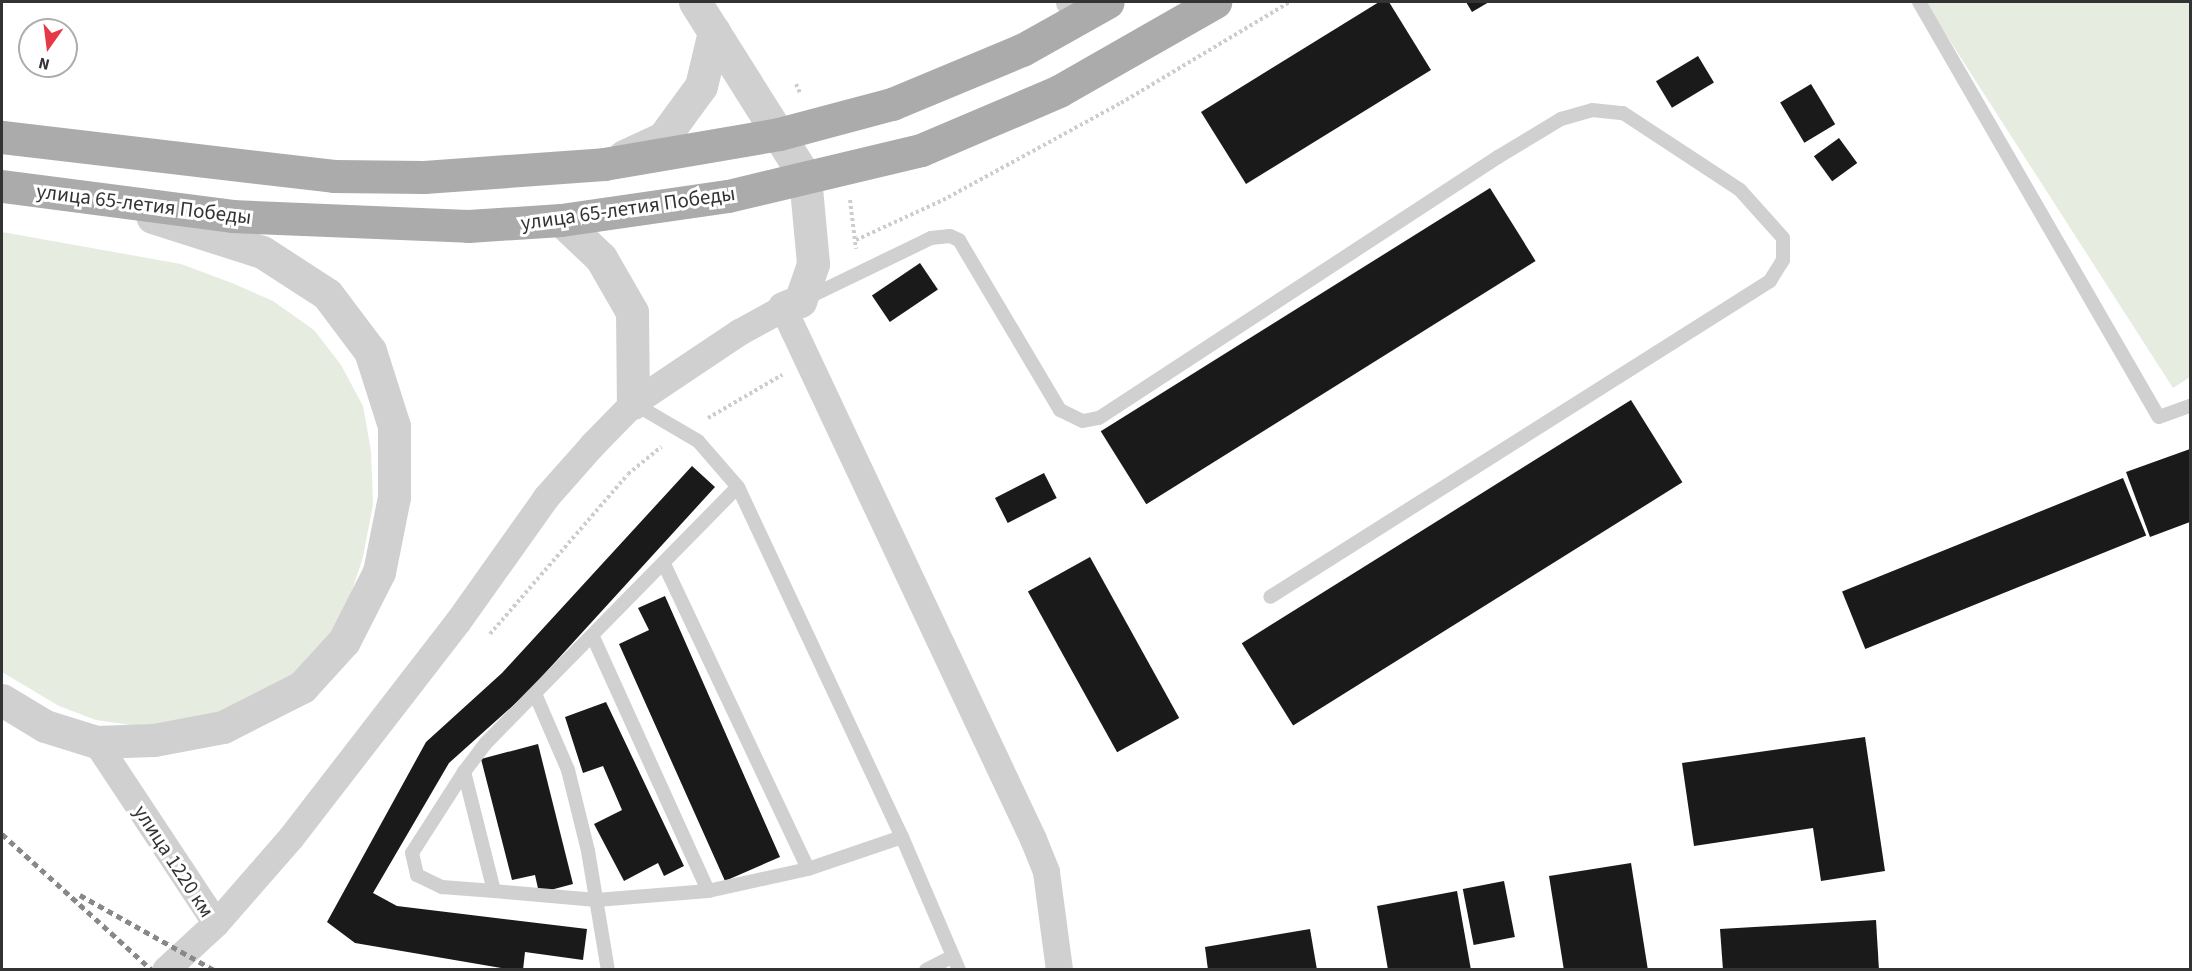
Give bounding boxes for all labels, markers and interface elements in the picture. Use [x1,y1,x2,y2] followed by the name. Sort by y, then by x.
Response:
[18,18,78,78] north arrow
[36,52,52,75] text: N
[35,178,253,230] street label: улица 65-летия Победы
[519,180,737,236] street label: улица 65-летия Победы
[128,800,220,922] street label: улица 1220 км

